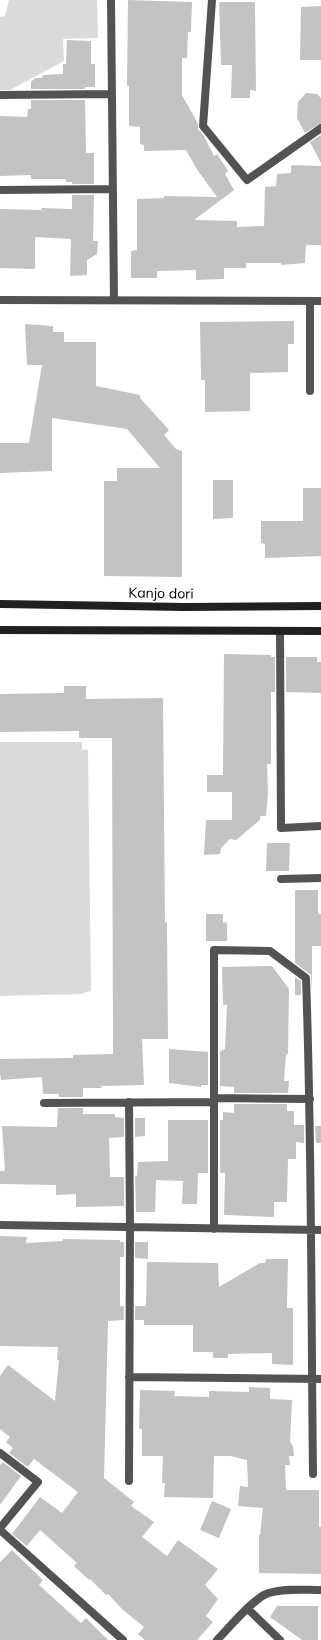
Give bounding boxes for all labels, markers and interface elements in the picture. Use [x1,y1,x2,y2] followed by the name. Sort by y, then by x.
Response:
[128,583,194,603] street label: Kanjo dori

